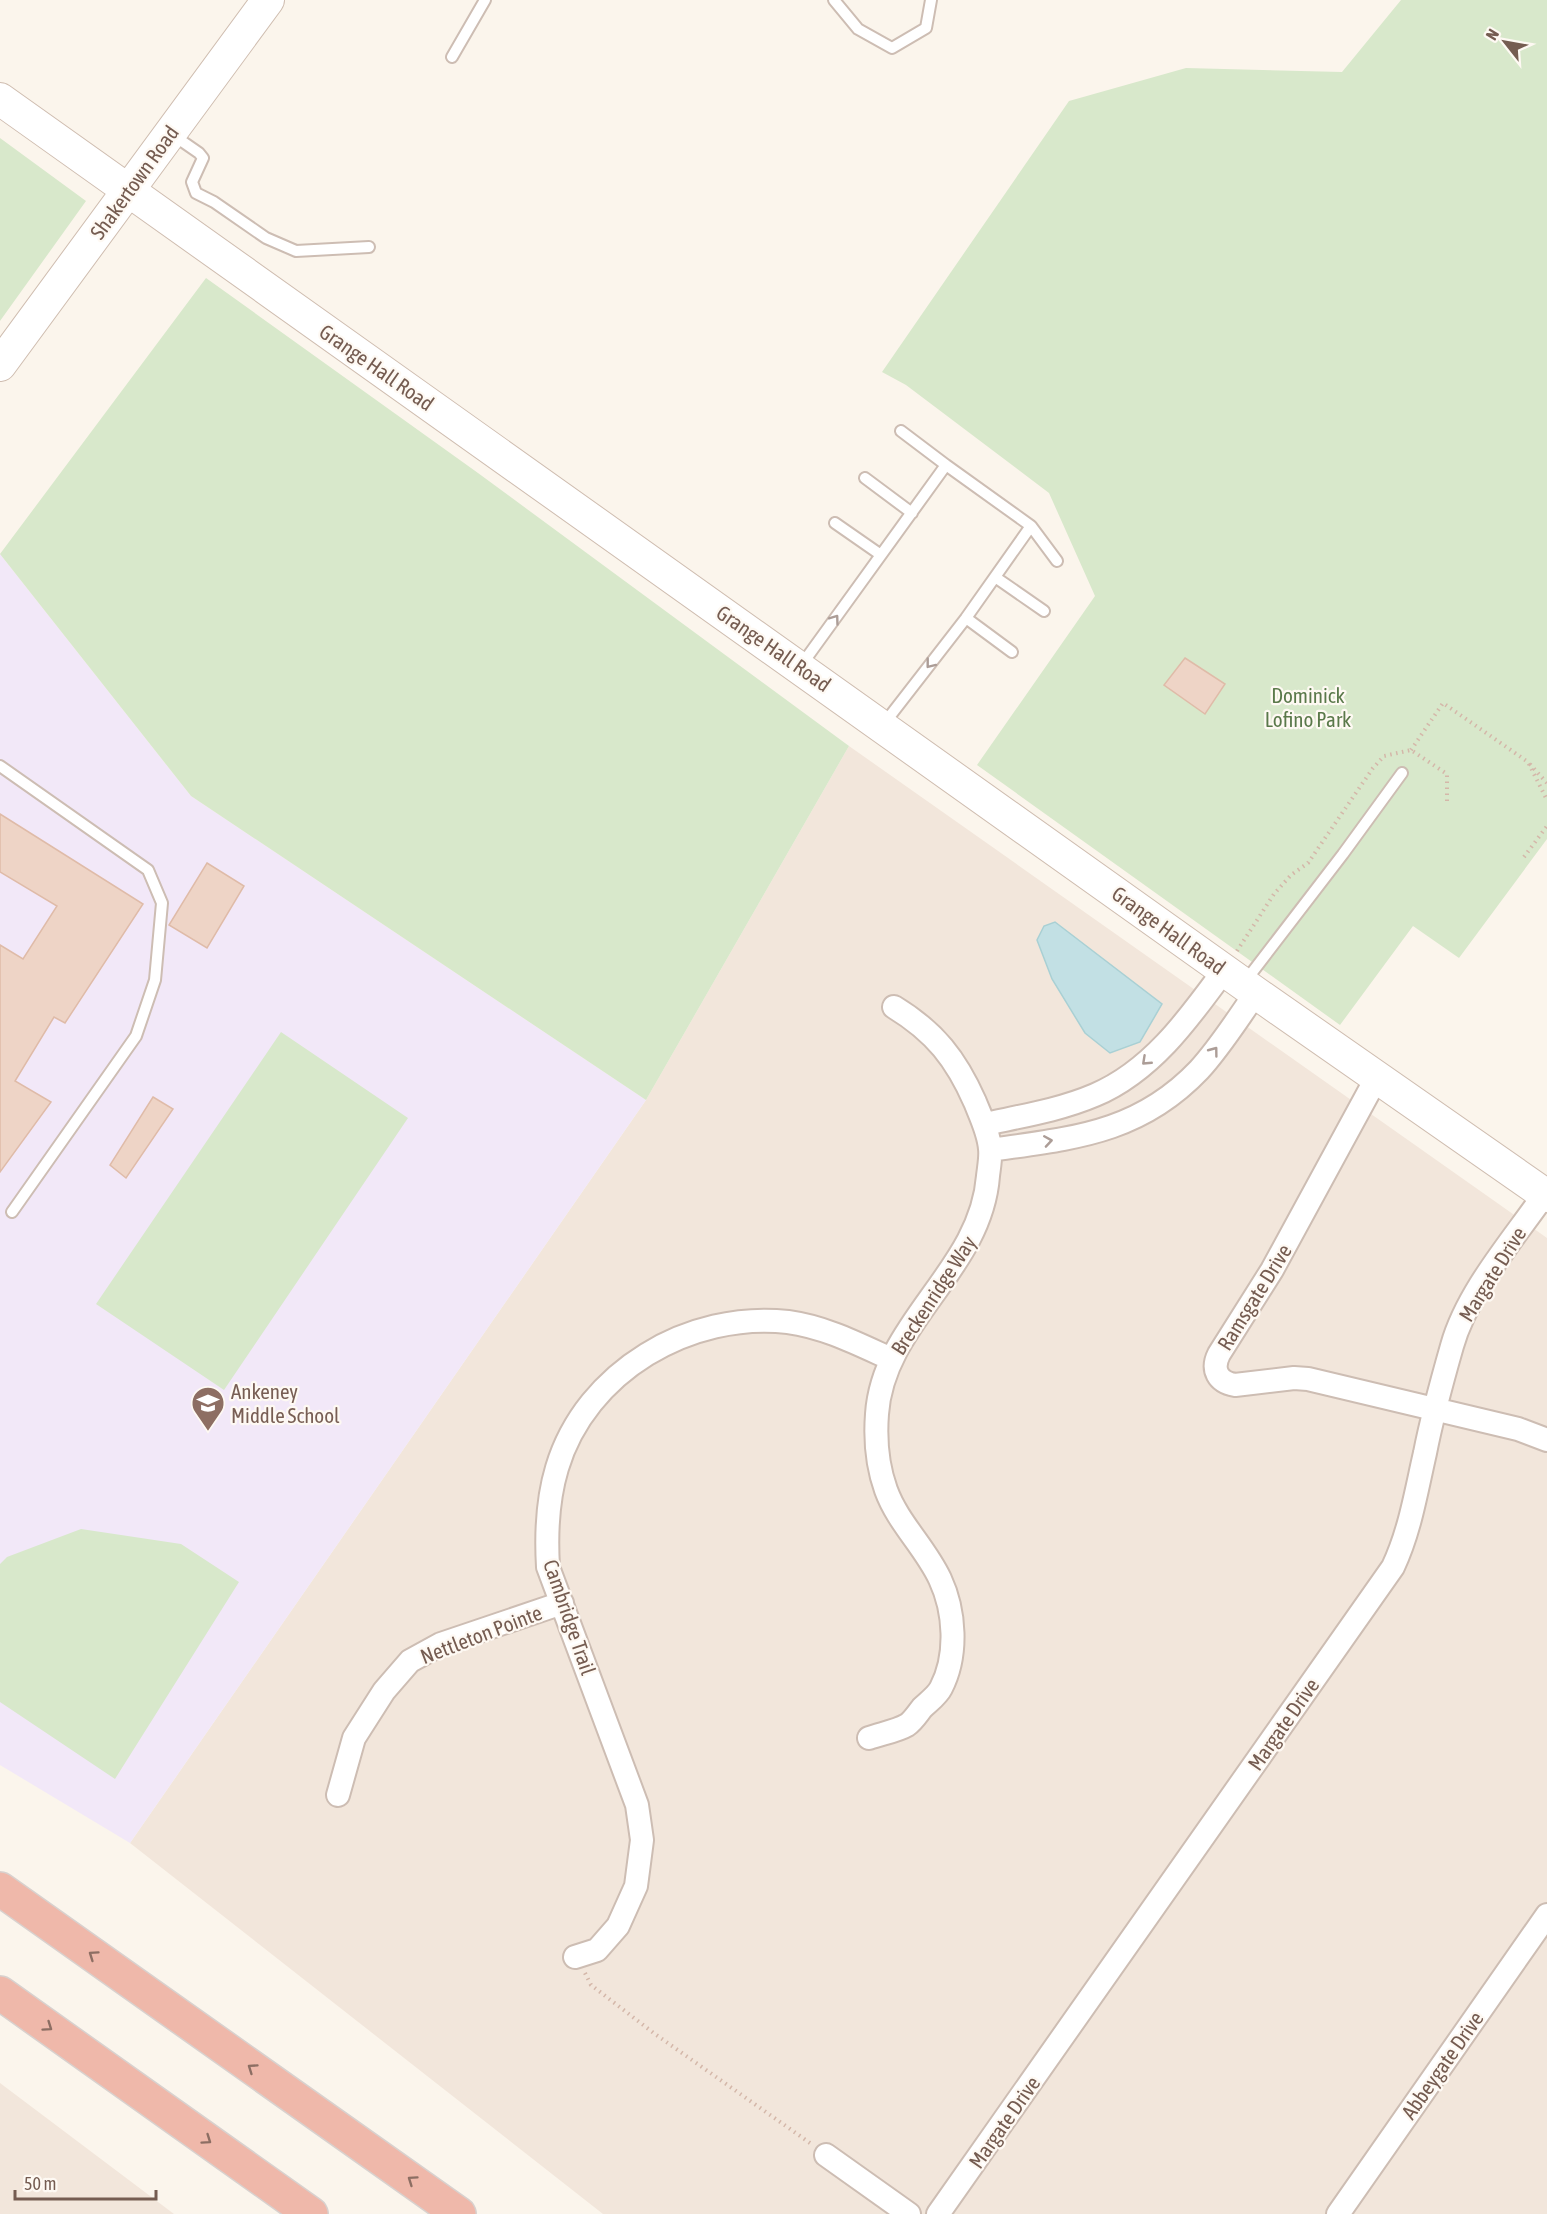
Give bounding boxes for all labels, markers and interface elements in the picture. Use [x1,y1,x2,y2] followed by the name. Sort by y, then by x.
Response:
[1475,12,1535,72] north arrow
[1482,26,1502,43] text: N
[85,121,183,243] street label: Shakertown Road
[315,319,439,415] street label: Grange Hall Road
[712,600,836,696] street label: Grange Hall Road
[828,615,839,626] one-way arrow
[927,657,938,668] one-way arrow
[1265,683,1351,731] park label: Dominick Lofino Park
[1108,881,1230,979] street label: Grange Hall Road
[1207,1046,1218,1057] one-way arrow
[1143,1054,1153,1065] one-way arrow
[1043,1135,1053,1148] one-way arrow
[1454,1222,1530,1326] street label: Margate Drive
[886,1231,981,1359] street label: Breckenridge Way
[1212,1240,1296,1354] street label: Ramsgate Drive
[231,1379,340,1427] place label: Ankeney Middle School
[190,1385,226,1432] school or university icon: Ankeney Middle School
[539,1556,601,1678] street label: Cambridge Trail
[417,1600,545,1668] street label: Nettleton Pointe
[1243,1673,1323,1775] street label: Margate Drive
[89,1951,100,1962] one-way arrow
[1396,2007,1488,2123] street label: Abbeygate Drive
[41,2020,52,2031] one-way arrow
[248,2064,259,2075] one-way arrow
[964,2071,1044,2173] street label: Margate Drive
[200,2133,211,2144] one-way arrow
[15,2163,156,2201] scale bar
[24,2173,56,2194] text: 50 m
[407,2176,418,2187] one-way arrow

